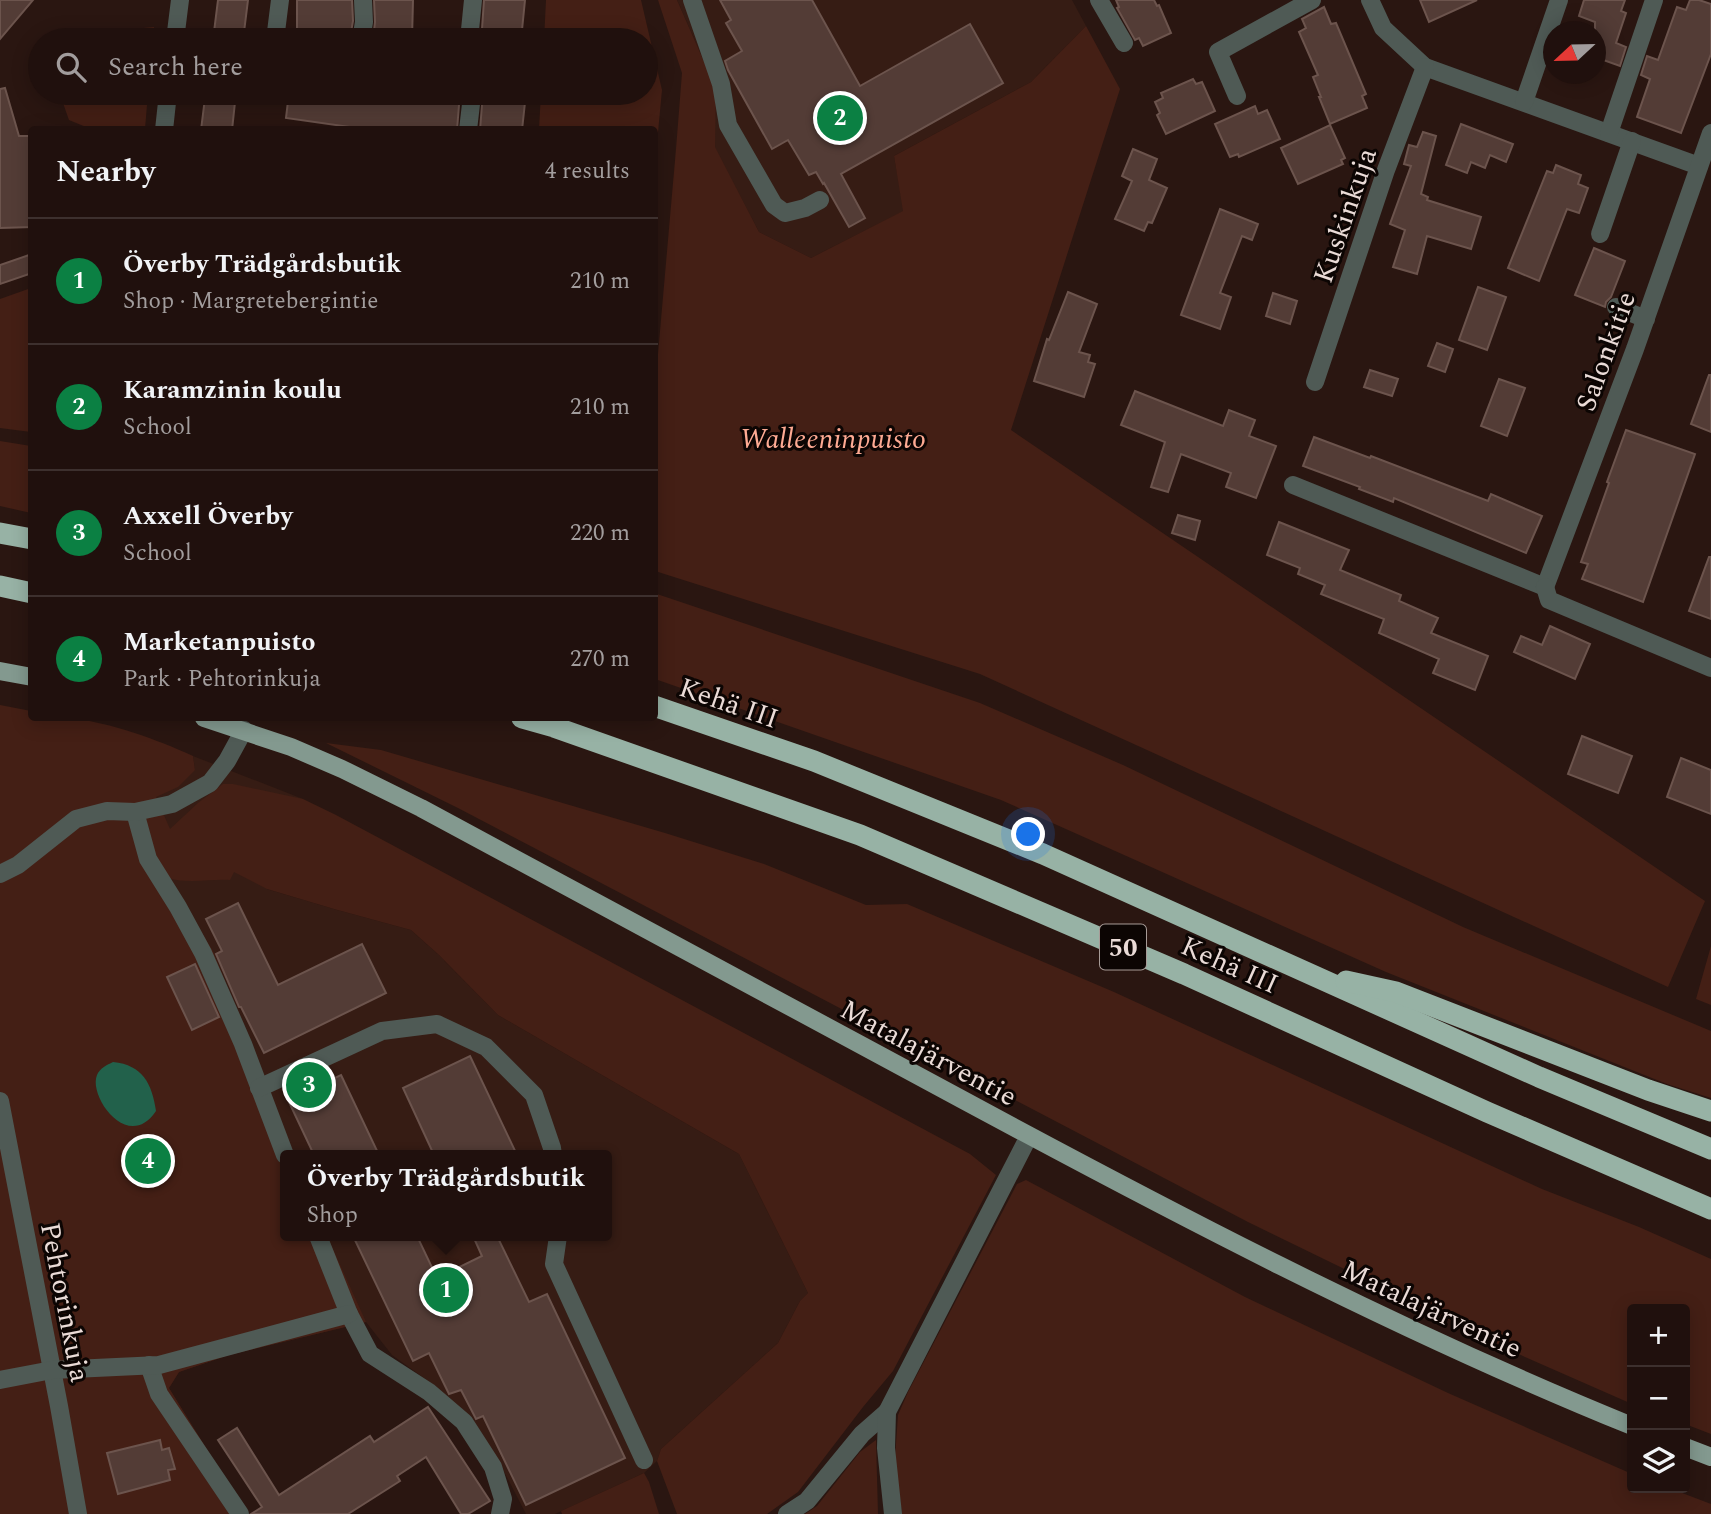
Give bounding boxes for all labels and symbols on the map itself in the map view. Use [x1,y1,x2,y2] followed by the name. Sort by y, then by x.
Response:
[1543,21,1606,84] north arrow
[817,92,863,144] pin: 2
[1302,142,1389,289] street label: Kuskinkuja
[1565,286,1648,417] street label: Salonkitie
[740,418,926,461] park label: Walleeninpuisto
[673,666,784,740] street label: Kehä III
[1011,817,1045,851] your location
[1100,924,1146,970] road number: 50
[1174,925,1285,1006] street label: Kehä III
[832,989,1025,1118] street label: Matalajärventie
[286,1059,332,1111] pin: 3
[125,1135,171,1187] pin: 4
[28,1219,101,1386] street label: Pehtorinkuja
[1334,1249,1529,1370] street label: Matalajärventie
[423,1264,469,1316] pin: 1

